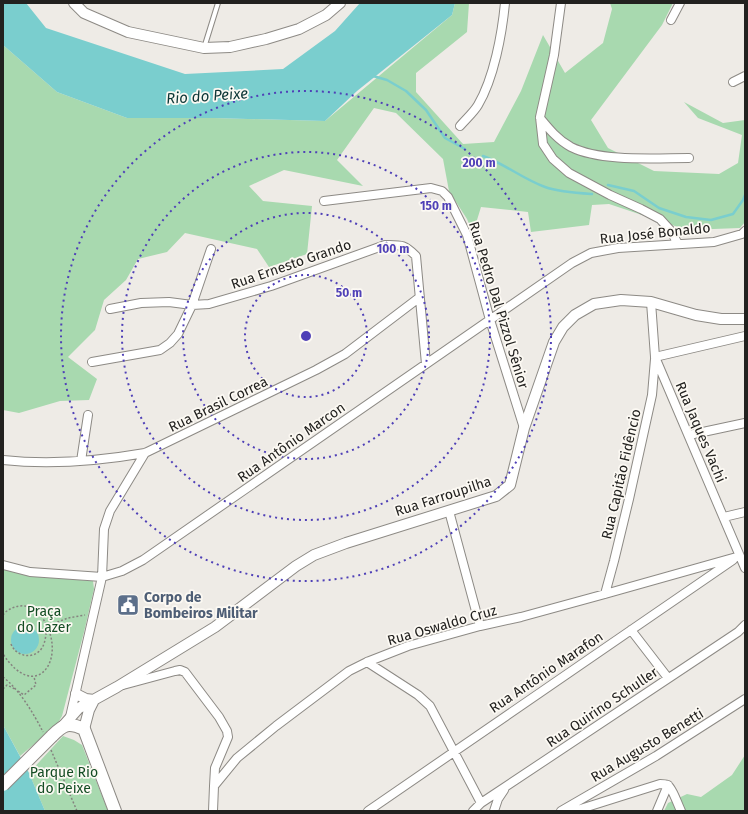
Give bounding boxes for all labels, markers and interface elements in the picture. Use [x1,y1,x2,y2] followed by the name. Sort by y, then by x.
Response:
[165,84,249,108] water label: Rio do Peixe
[462,156,496,170] text: 200 m
[420,199,452,213] text: 150 m
[599,219,711,248] street label: Rua José Bonaldo
[465,220,532,391] street label: Rua Pedro Dal Pizzol Sênior
[229,236,353,293] street label: Rua Ernesto Grando
[377,242,409,256] text: 100 m
[336,286,362,300] text: 50 m
[299,329,313,343] centre of rings
[166,373,271,436] street label: Rua Brasil Correa
[672,379,729,485] street label: Rua Jaques Vachi
[234,399,348,486] street label: Rua Antônio Marcon
[598,407,645,541] street label: Rua Capitão Fidêncio
[393,473,494,520] street label: Rua Farroupilha
[144,589,258,622] place label: Corpo de Bombeiros Militar
[115,592,141,618] public building icon: Corpo de Bombeiros Militar
[385,602,499,649] street label: Rua Oswaldo Cruz
[17,603,71,636] park label: Praça do Lazer
[486,628,606,717] street label: Rua Antônio Marafon
[543,663,662,751] street label: Rua Quirino Schuller
[588,705,707,786] street label: Rua Augusto Benetti
[30,764,98,797] park label: Parque Rio do Peixe

